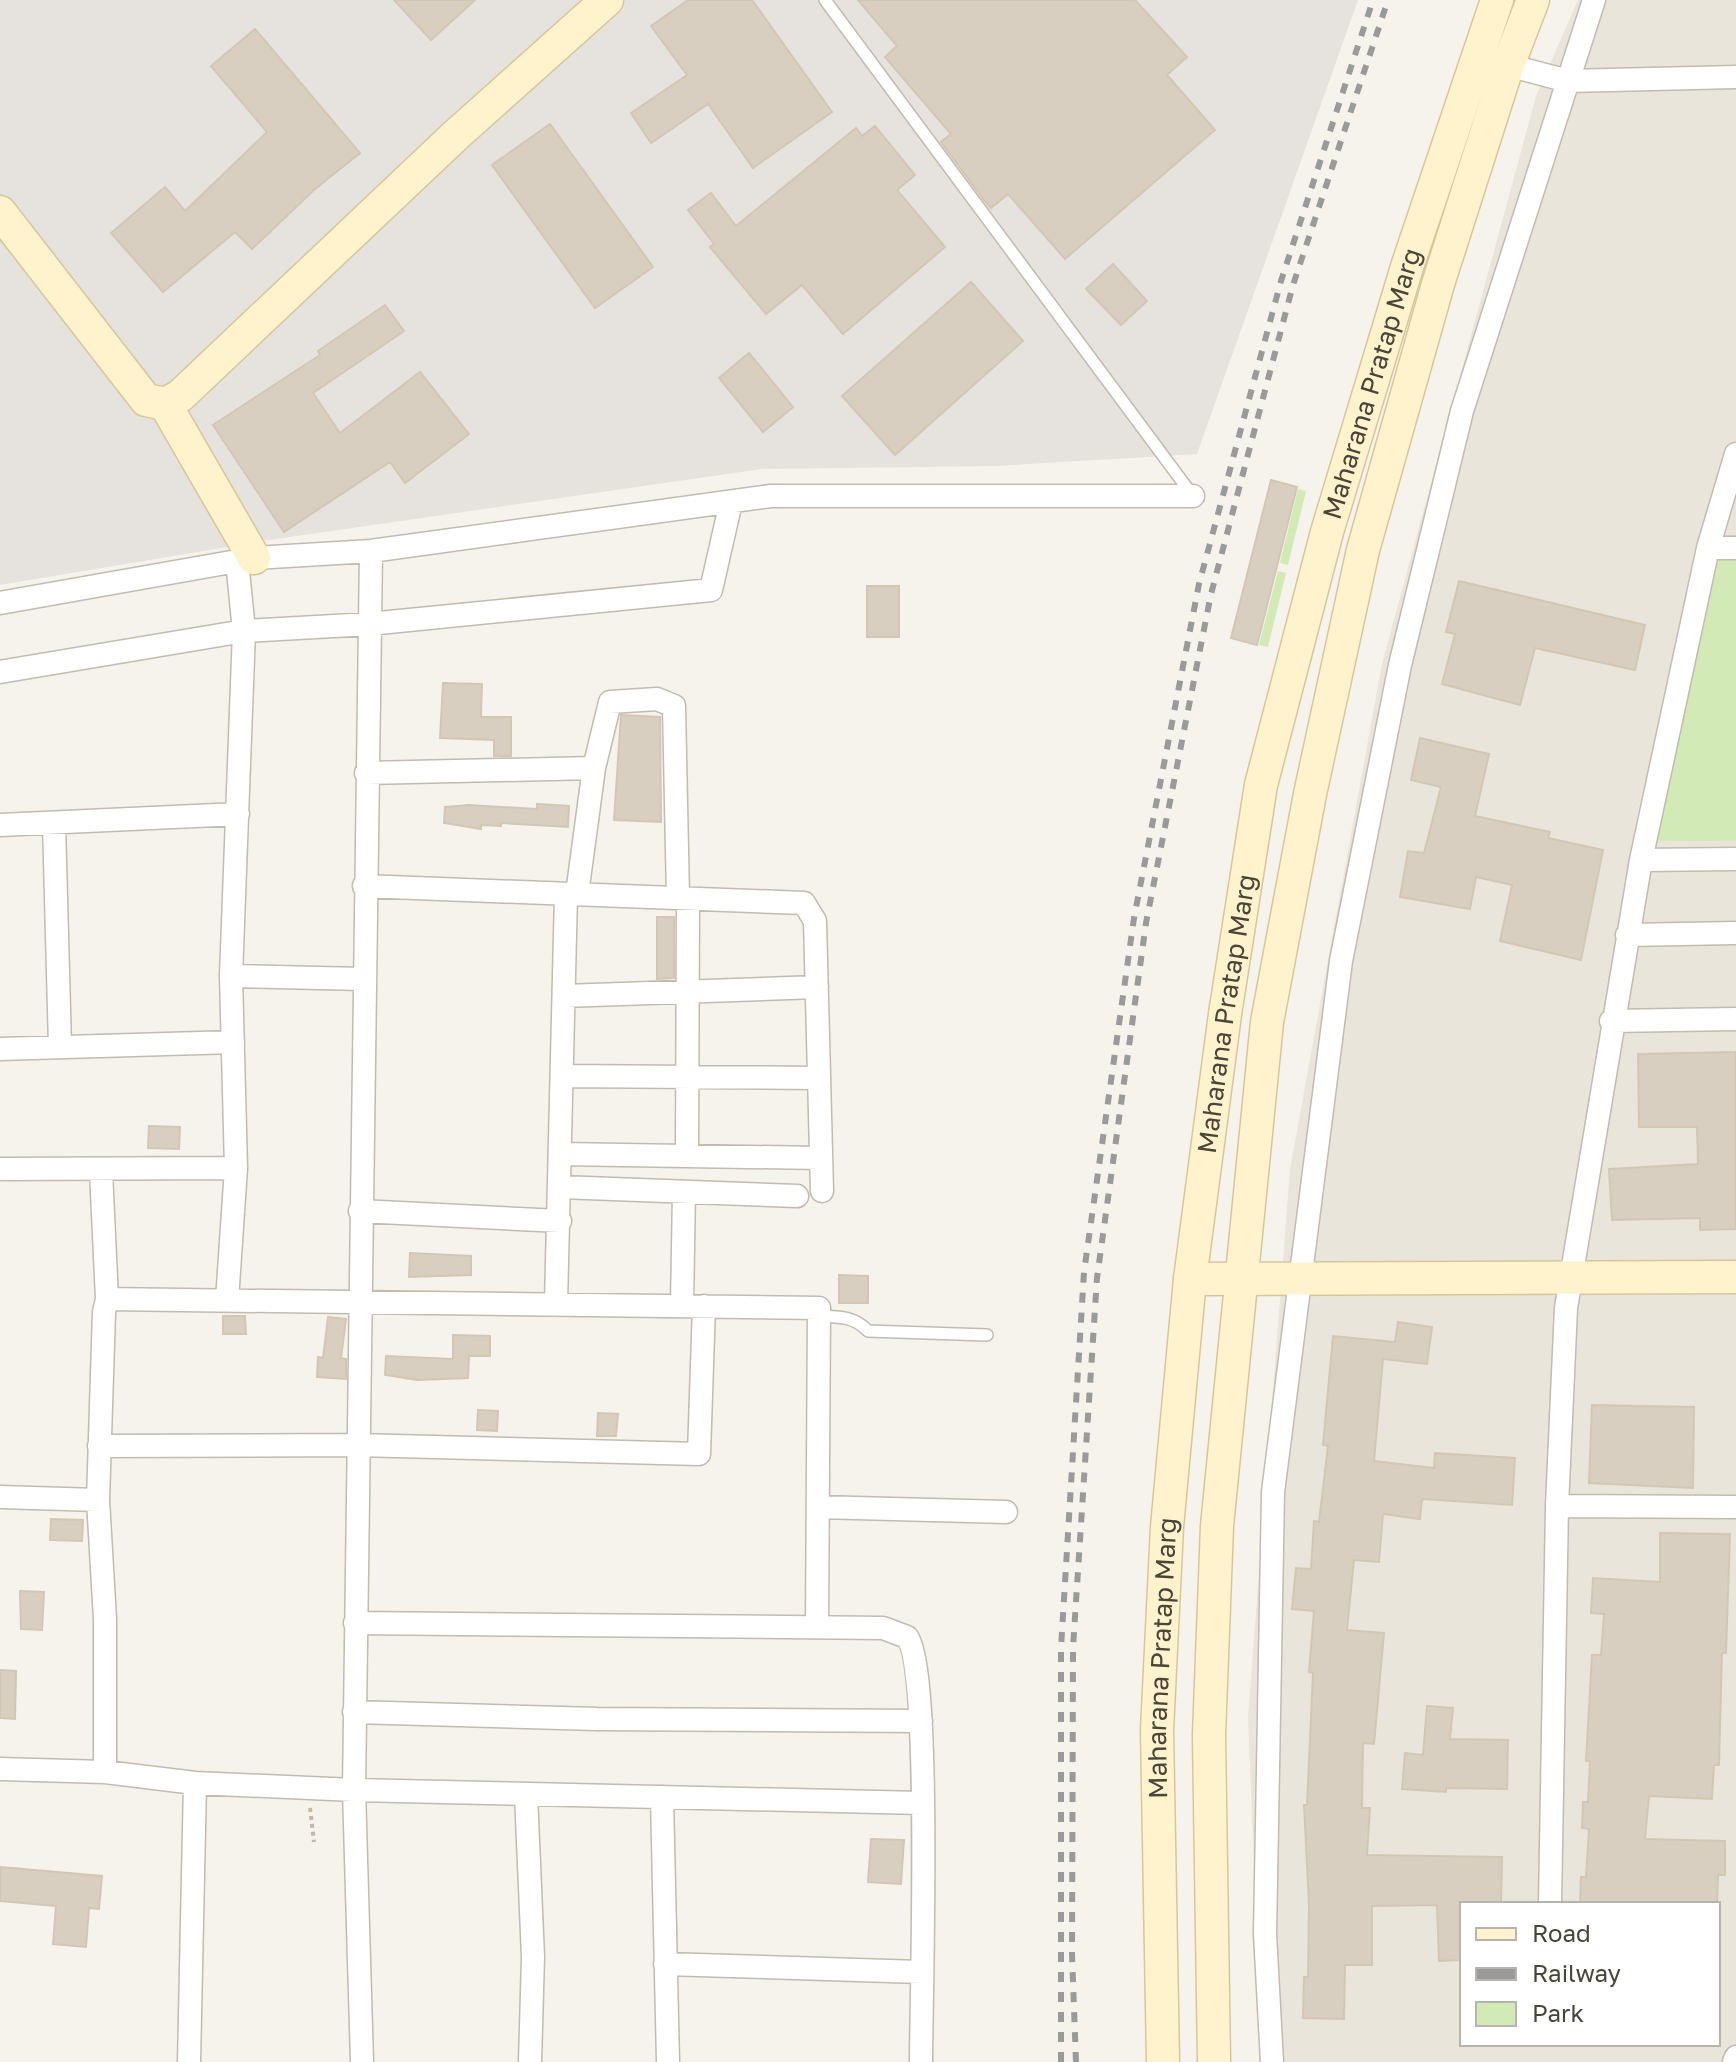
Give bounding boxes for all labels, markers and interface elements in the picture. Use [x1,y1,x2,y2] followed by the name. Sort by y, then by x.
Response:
[1316,244,1427,523] street label: Maharana Pratap Marg
[1191,872,1262,1155] street label: Maharana Pratap Marg
[1141,1516,1183,1799] street label: Maharana Pratap Marg
[1460,1902,1720,2046] legend
[1532,1918,1591,1947] text: Road
[1532,1958,1621,1987] text: Railway
[1532,1998,1584,2027] text: Park

